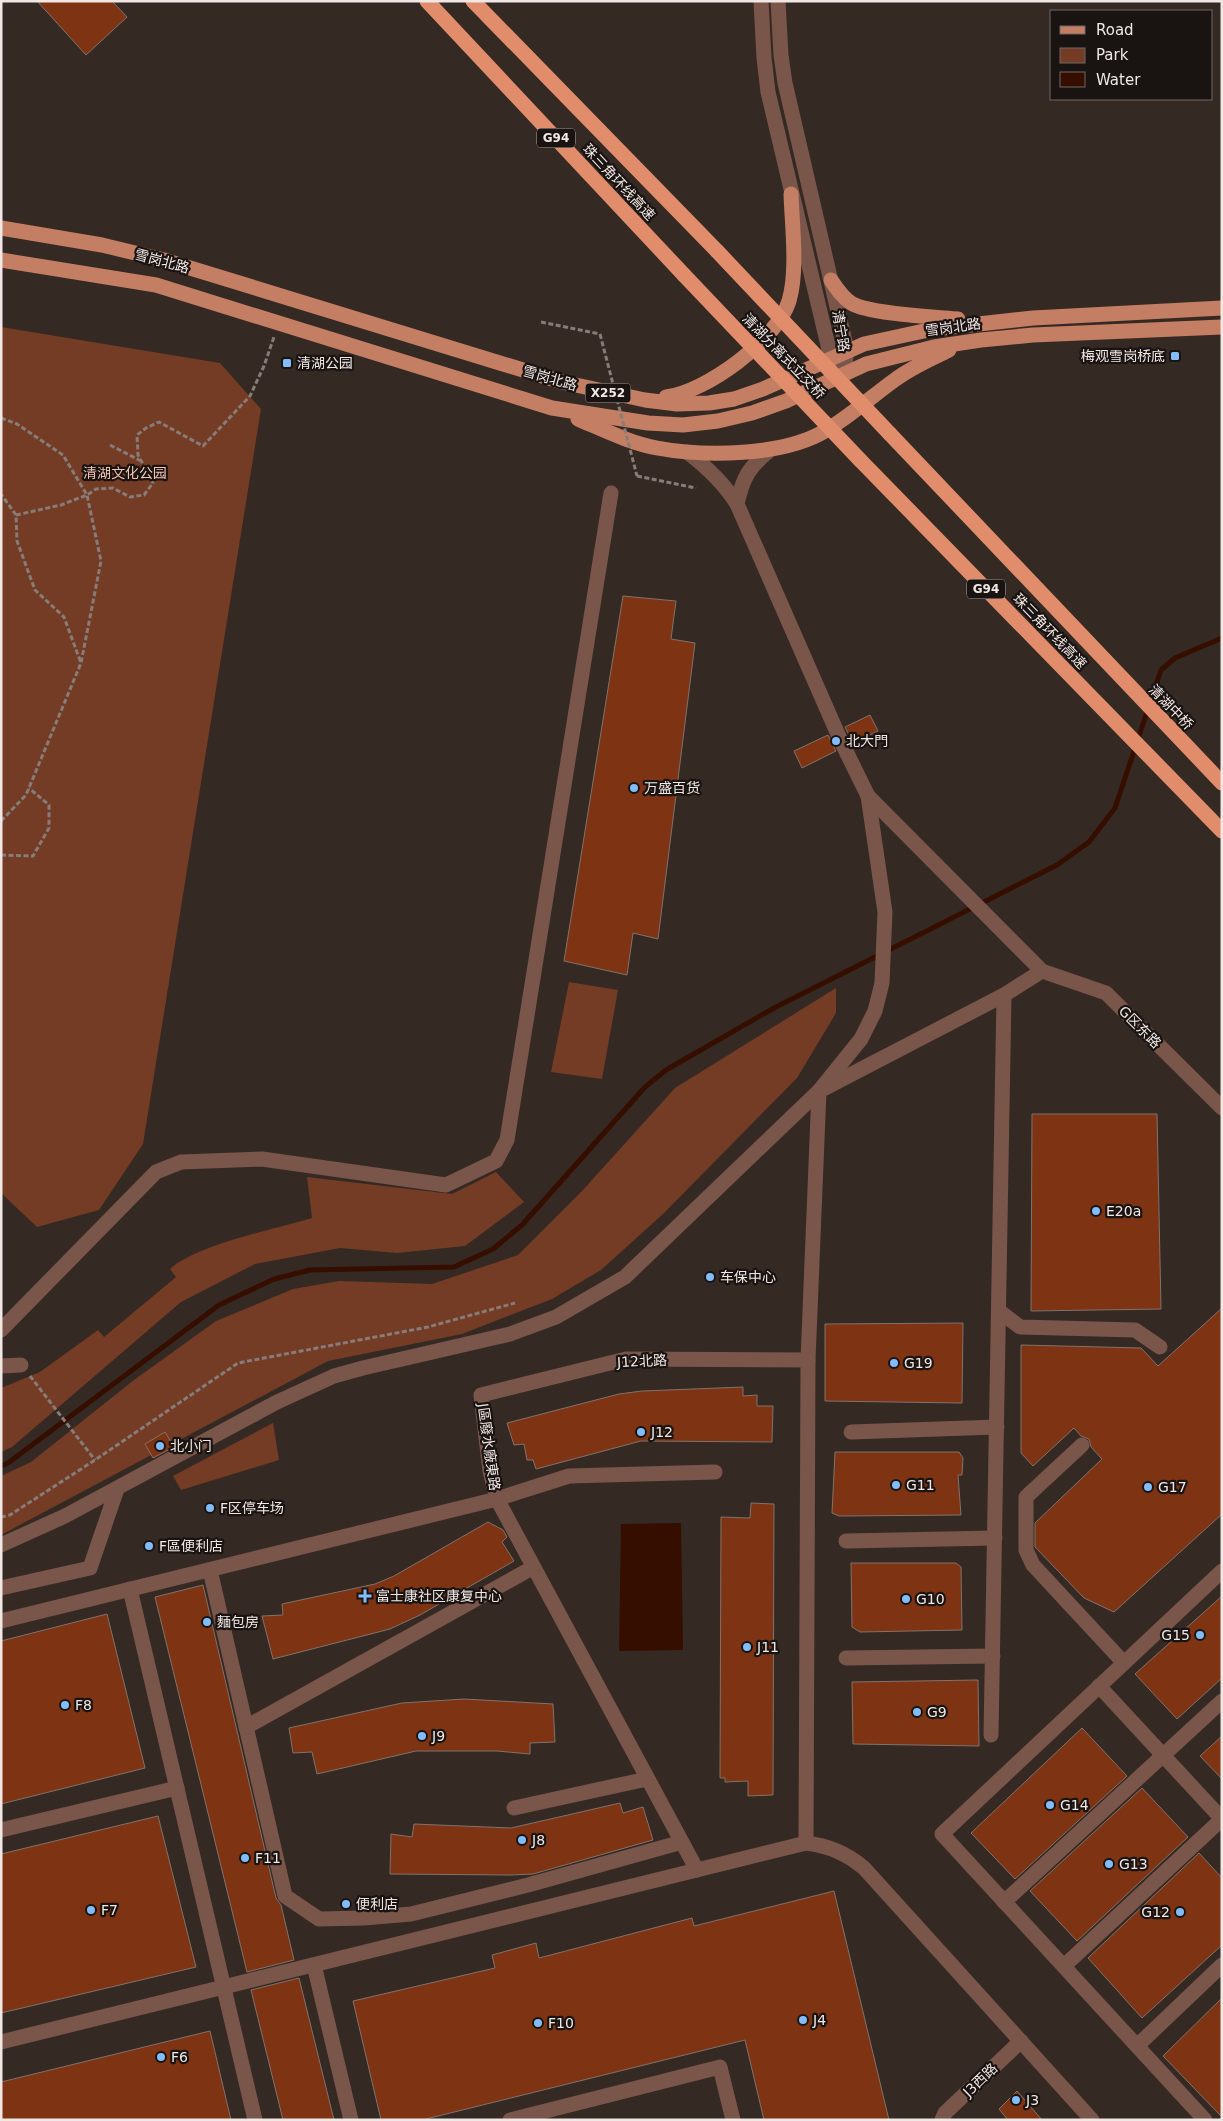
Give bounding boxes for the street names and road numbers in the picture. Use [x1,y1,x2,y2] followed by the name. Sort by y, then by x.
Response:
[537,128,575,148] road number: G94
[580,141,658,223] street label: 珠三角环线高速
[133,246,191,276] street label: 雪岗北路
[829,309,853,353] street label: 清宁路
[739,310,829,402] street label: 清湖分离式立交桥
[924,315,982,339] street label: 雪岗北路
[521,363,579,393] street label: 雪岗北路
[586,383,630,402] road number: X252
[967,580,1005,598] road number: G94
[1010,590,1090,672] street label: 珠三角环线高速
[1146,681,1196,733] street label: 清湖中桥
[1116,1003,1164,1051] street label: G区东路
[616,1352,667,1370] street label: J12北路
[475,1401,503,1492] street label: J區廢水廠東路
[959,2060,1000,2101] street label: J3西路

